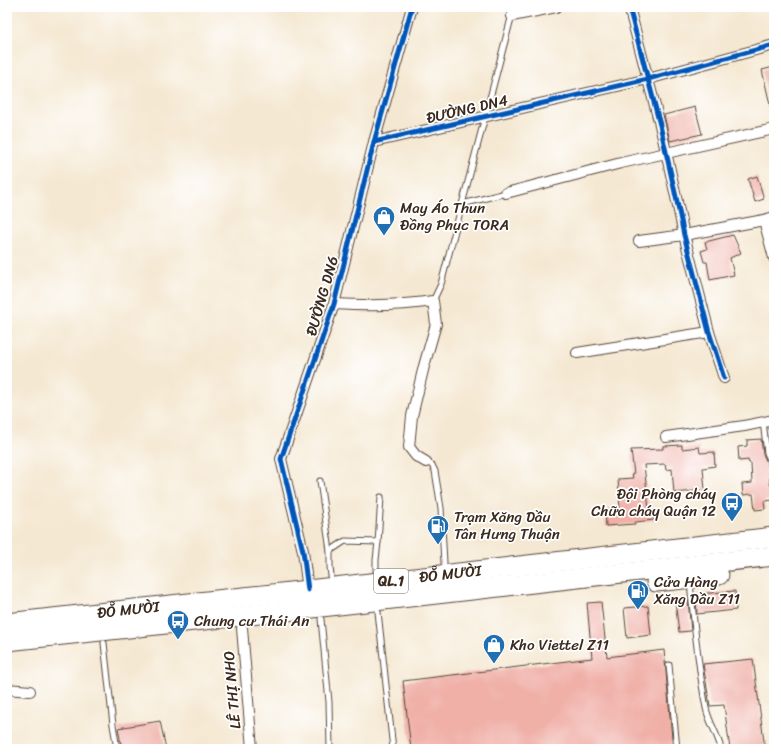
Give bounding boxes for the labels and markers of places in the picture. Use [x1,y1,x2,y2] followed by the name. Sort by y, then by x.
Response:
[400,195,509,238] place label: May Áo Thun Đồng Phục TORA
[371,204,397,237] shop icon: May Áo Thun Đồng Phục TORA
[591,481,716,524] place label: Đội Phòng cháy Chữa cháy Quận 12
[719,490,745,523] bus stop icon: Đội Phòng cháy Chữa cháy Quận 12
[454,504,560,547] place label: Trạm Xăng Dầu Tân Hưng Thuận
[425,513,451,546] fuel station icon: Trạm Xăng Dầu Tân Hưng Thuận
[653,569,740,612] place label: Cửa Hàng Xăng Dầu Z11
[625,578,651,611] fuel station icon: Cửa Hàng Xăng Dầu Z11
[165,608,191,641] bus stop icon: Chung cư Thái An
[194,608,309,634] place label: Chung cư Thái An
[481,632,507,665] shop icon: Kho Viettel Z11
[510,632,609,658] place label: Kho Viettel Z11

